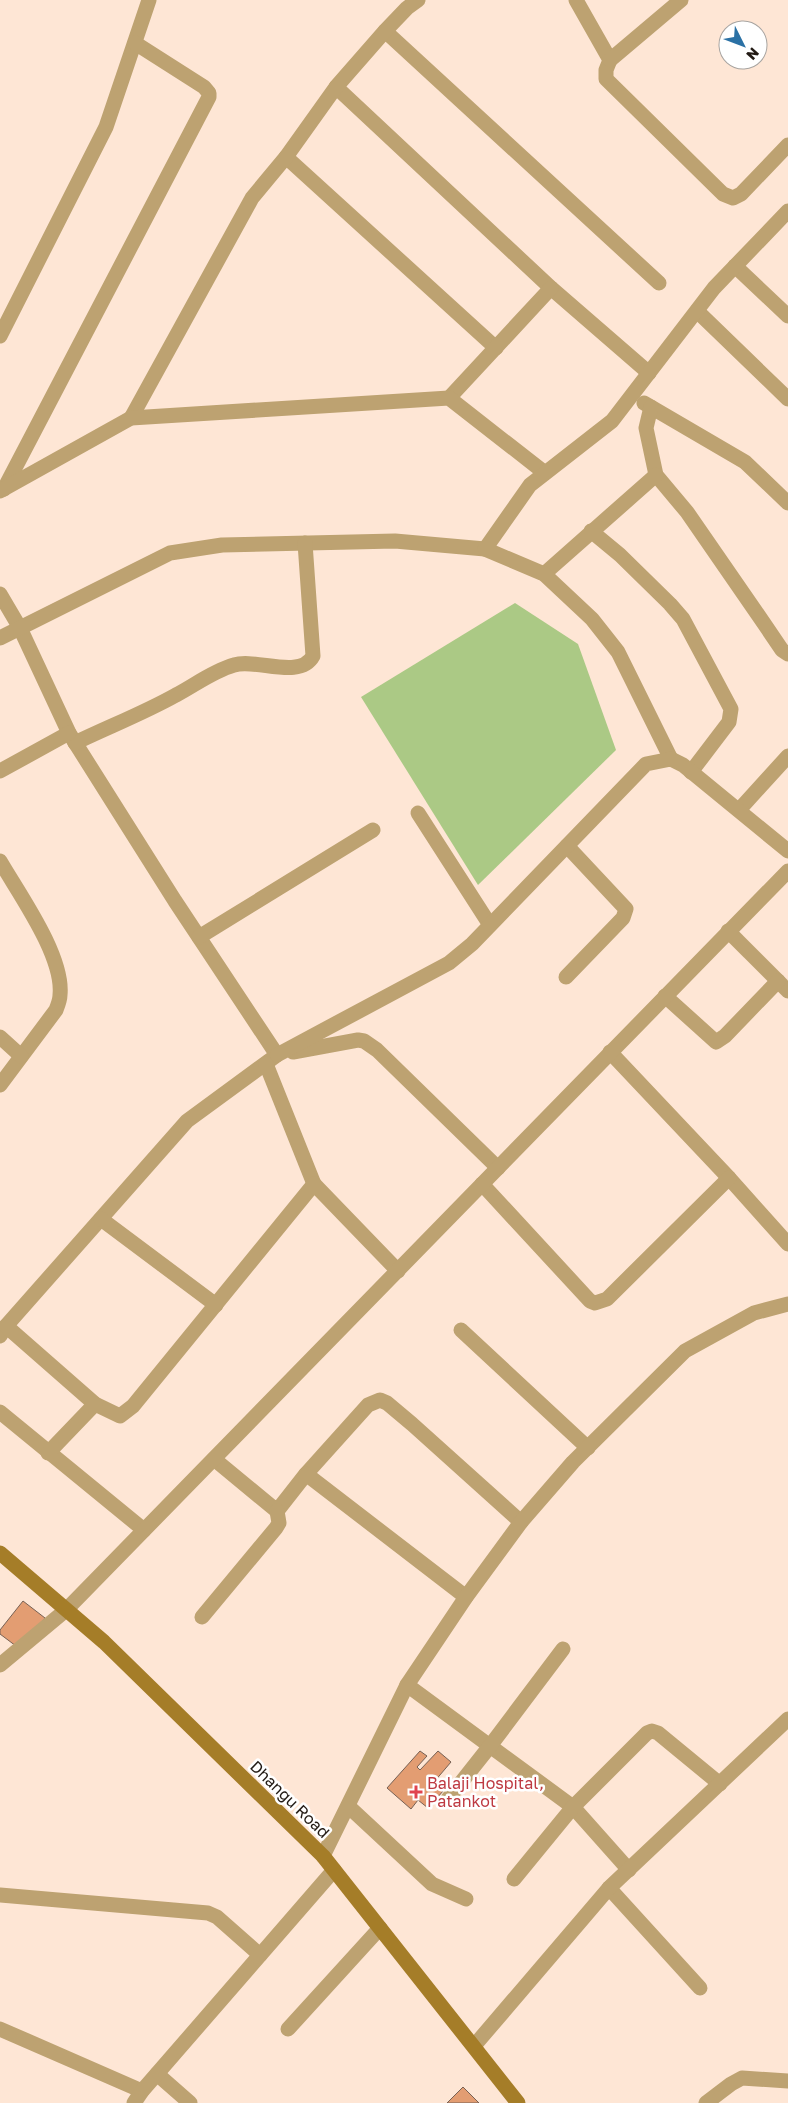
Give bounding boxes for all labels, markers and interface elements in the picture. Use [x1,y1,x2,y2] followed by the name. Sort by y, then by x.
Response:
[718,20,768,70] north arrow
[743,44,763,64] text: N
[246,1756,334,1842] street label: Dhangu Road
[427,1773,544,1811] place label: Balaji Hospital, Patankot
[409,1785,423,1799] marker: Balaji Hospital, Patankot

